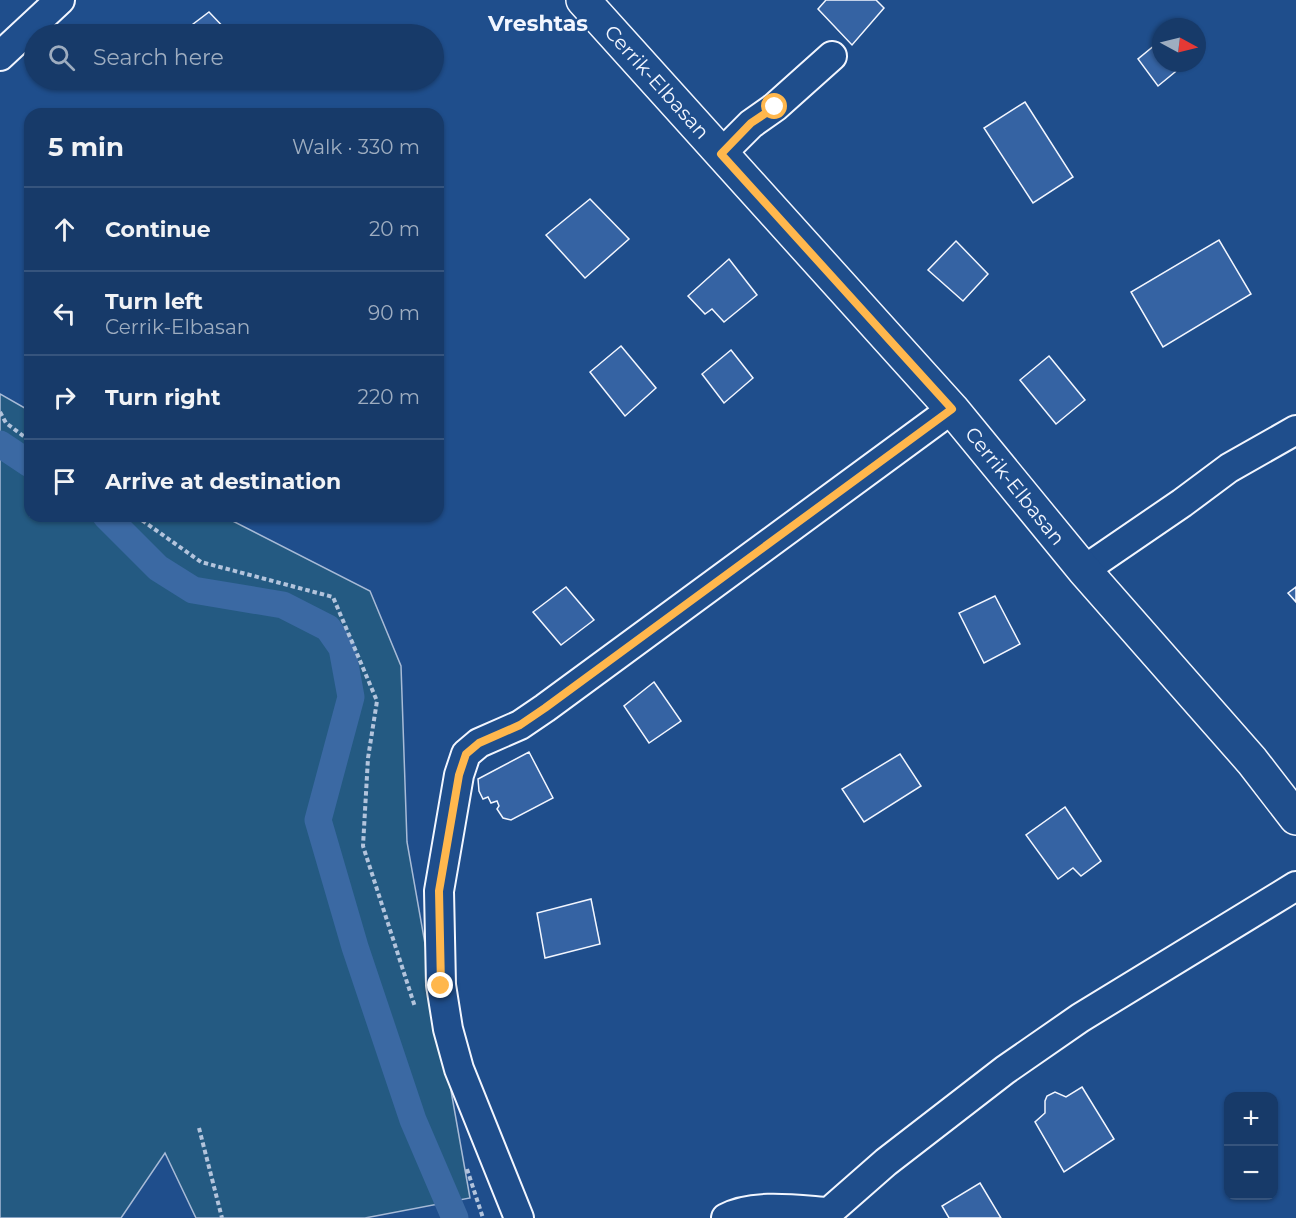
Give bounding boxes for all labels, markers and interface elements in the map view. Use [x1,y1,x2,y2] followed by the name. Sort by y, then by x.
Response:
[487,10,588,37] district label: Vreshtas
[1152,18,1206,72] north arrow
[600,20,714,144] street label: Cerrik-Elbasan
[24,24,444,90] search box
[45,41,78,74] icon: search
[93,44,224,71] text: Search here
[761,93,787,119] route start
[48,131,124,163] text: 5 min
[292,135,420,159] text: Walk · 330 m
[48,213,81,246] icon: ahead
[105,216,211,243] text: Continue
[369,217,420,241] text: 20 m
[105,288,203,315] text: Turn left
[48,297,81,330] icon: left
[368,301,420,325] text: 90 m
[105,315,250,339] text: Cerrik-Elbasan
[48,381,81,414] icon: right
[105,384,220,411] text: Turn right
[358,385,420,409] text: 220 m
[960,422,1070,550] street label: Cerrik-Elbasan
[48,465,81,498] icon: arrive
[105,468,341,495] text: Arrive at destination
[427,972,453,998] route end
[1224,1092,1278,1200] map controls
[1224,1092,1278,1146] button: +
[1224,1146,1278,1200] button: −

